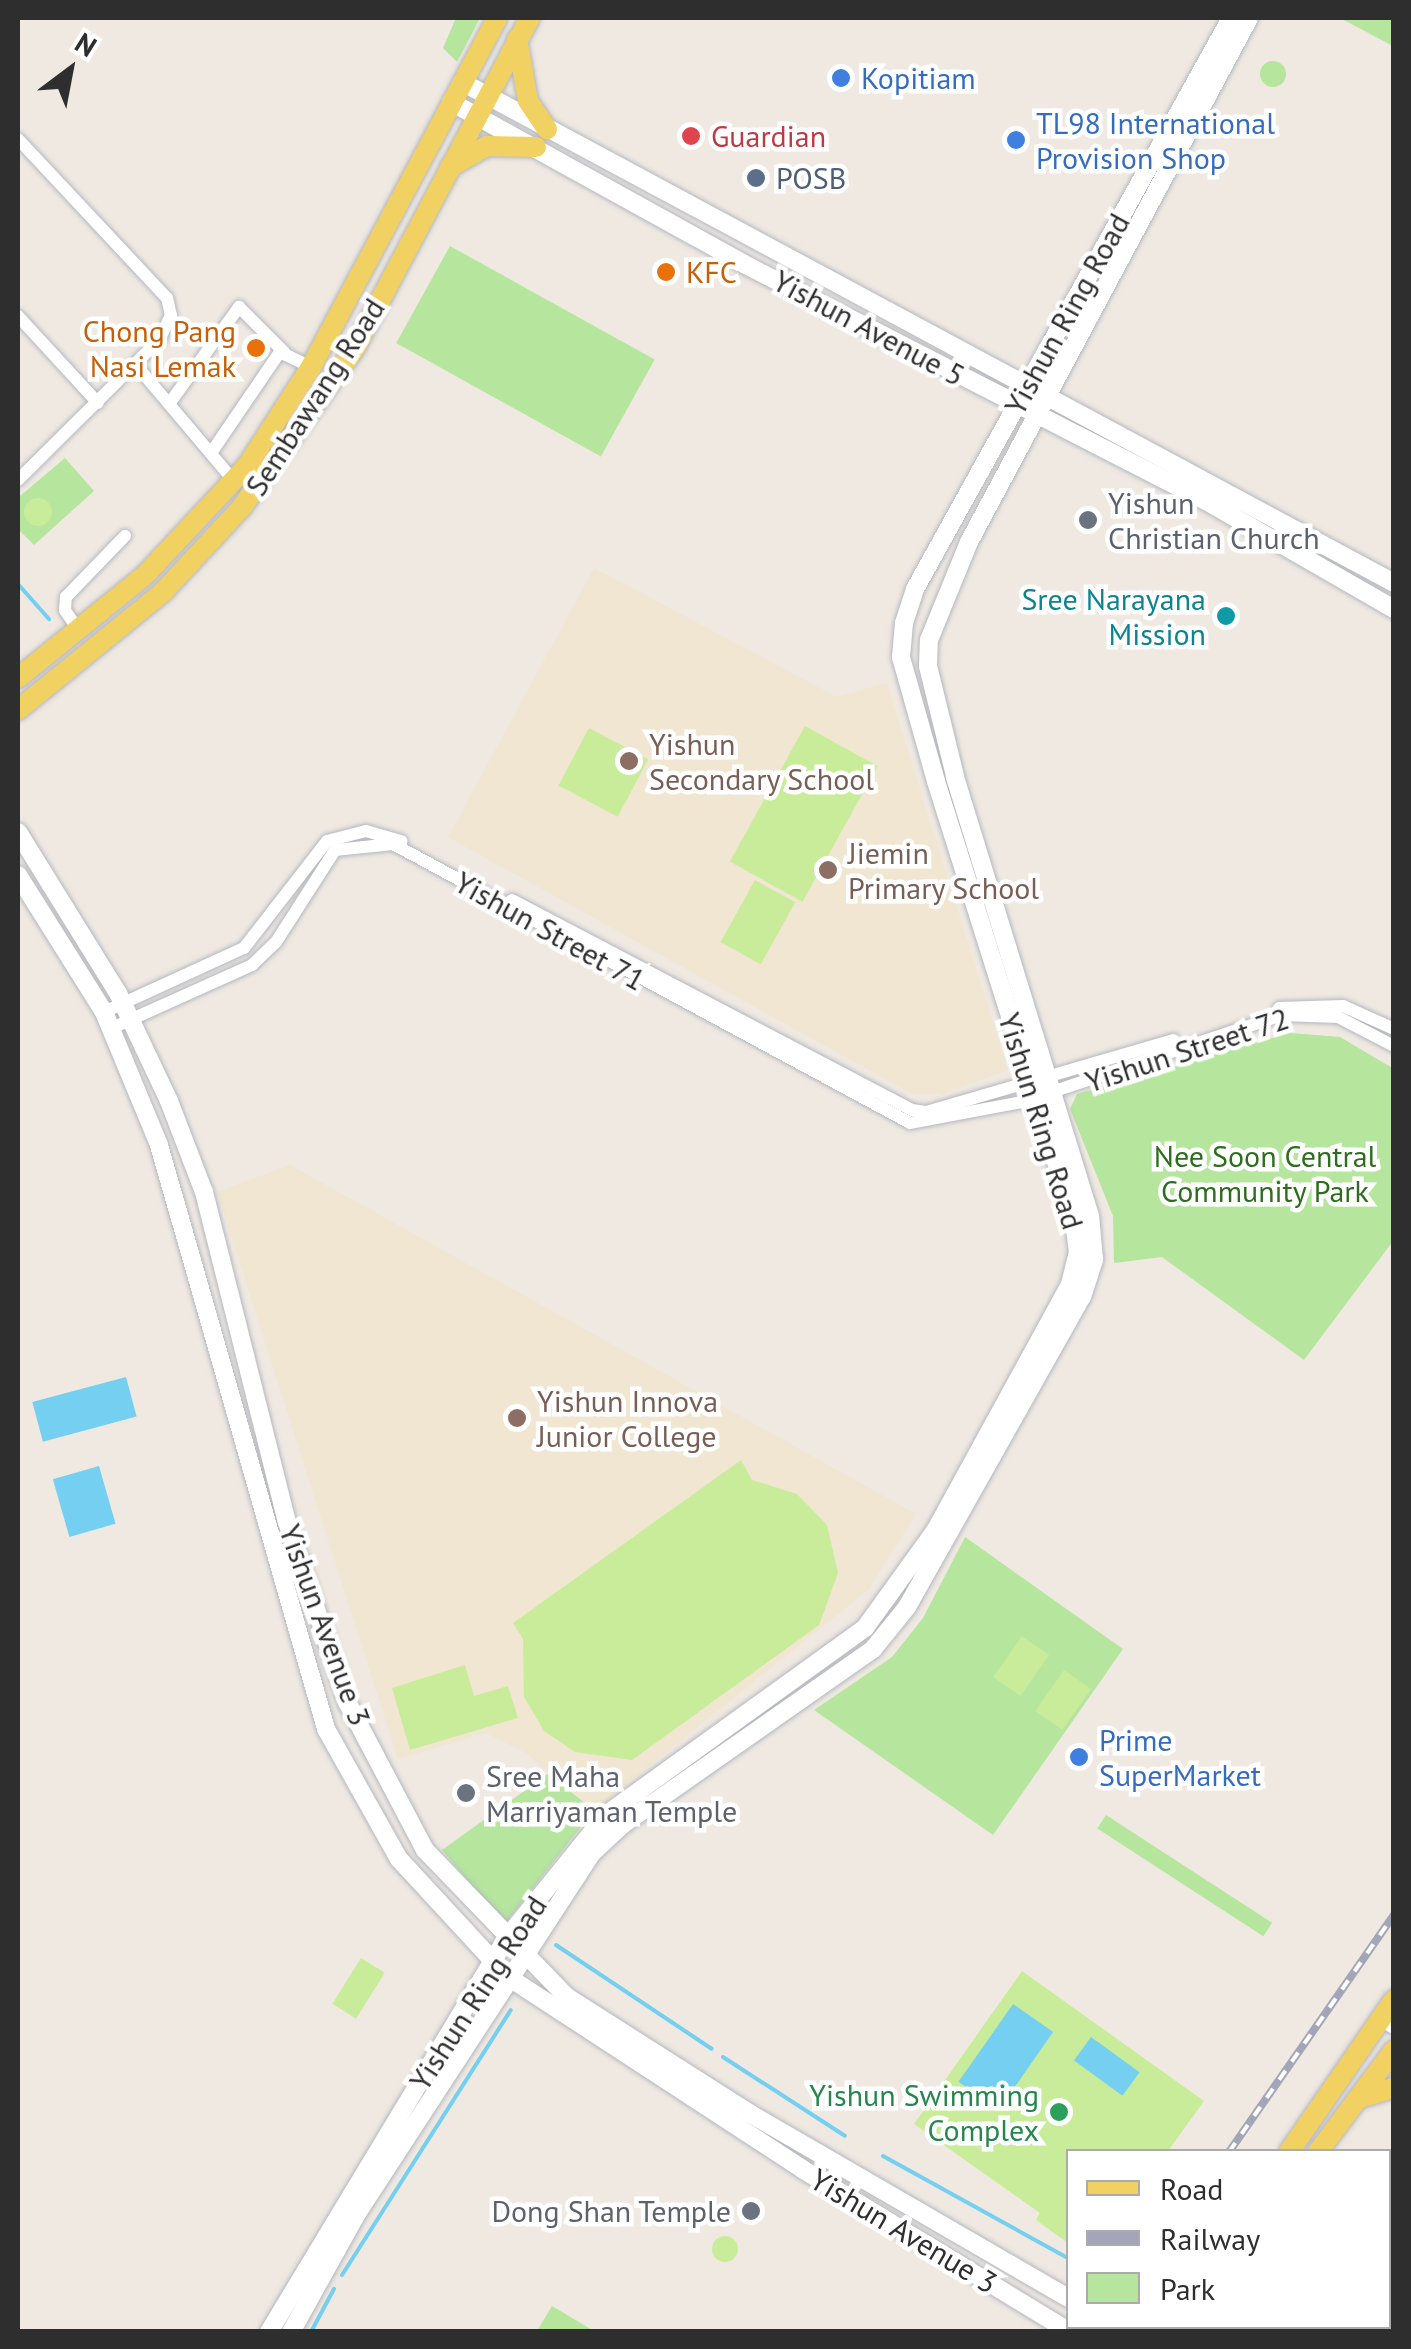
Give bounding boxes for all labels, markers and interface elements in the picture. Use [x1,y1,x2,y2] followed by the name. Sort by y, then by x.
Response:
[20,20,120,120] north arrow
[69,24,104,65] text: N
[861,60,976,96] place label: Kopitiam
[830,67,852,89] marker: Kopitiam
[1036,105,1275,176] place label: TL98 International Provision Shop
[711,118,826,154] place label: Guardian
[680,125,702,147] marker: Guardian
[1005,129,1027,151] marker: TL98 International Provision Shop
[776,160,846,196] place label: POSB
[745,167,767,189] marker: POSB
[997,207,1137,421] street label: Yishun Ring Road
[686,254,737,290] place label: KFC
[655,261,677,283] marker: KFC
[767,262,971,394] street label: Yishun Avenue 5
[238,292,392,502] street label: Sembawang Road
[83,313,236,384] place label: Chong Pang Nasi Lemak
[245,337,267,359] marker: Chong Pang Nasi Lemak
[1108,485,1320,556] place label: Yishun Christian Church
[1077,509,1099,531] marker: Yishun Christian Church
[1021,581,1206,652] place label: Sree Narayana Mission
[1215,605,1237,627] marker: Sree Narayana Mission
[649,726,875,796] place label: Yishun Secondary School
[618,750,640,772] marker: Yishun Secondary School
[848,835,1040,906] place label: Jiemin Primary School
[817,859,839,881] marker: Jiemin Primary School
[449,864,651,998] street label: Yishun Street 71
[1081,1000,1293,1100] street label: Yishun Street 72
[991,1008,1091,1234] street label: Yishun Ring Road
[1154,1138,1376,1208] park label: Nee Soon Central Community Park
[537,1383,718,1454] place label: Yishun Innova Junior College
[506,1407,528,1429] marker: Yishun Innova Junior College
[272,1519,378,1731] street label: Yishun Avenue 3
[1099,1722,1261,1792] place label: Prime SuperMarket
[1068,1746,1090,1768] marker: Prime SuperMarket
[486,1758,738,1828] place label: Sree Maha Marriyaman Temple
[455,1782,477,1804] marker: Sree Maha Marriyaman Temple
[402,1889,554,2097] street label: Yishun Ring Road
[809,2077,1039,2148] place label: Yishun Swimming Complex
[1048,2101,1070,2123] marker: Yishun Swimming Complex
[1066,2149,1391,2329] legend
[804,2161,1004,2301] street label: Yishun Avenue 3
[1160,2169,1224,2208] text: Road
[490,2193,731,2229] place label: Dong Shan Temple
[740,2200,762,2222] marker: Dong Shan Temple
[1160,2219,1260,2258] text: Railway
[1160,2269,1215,2308] text: Park

